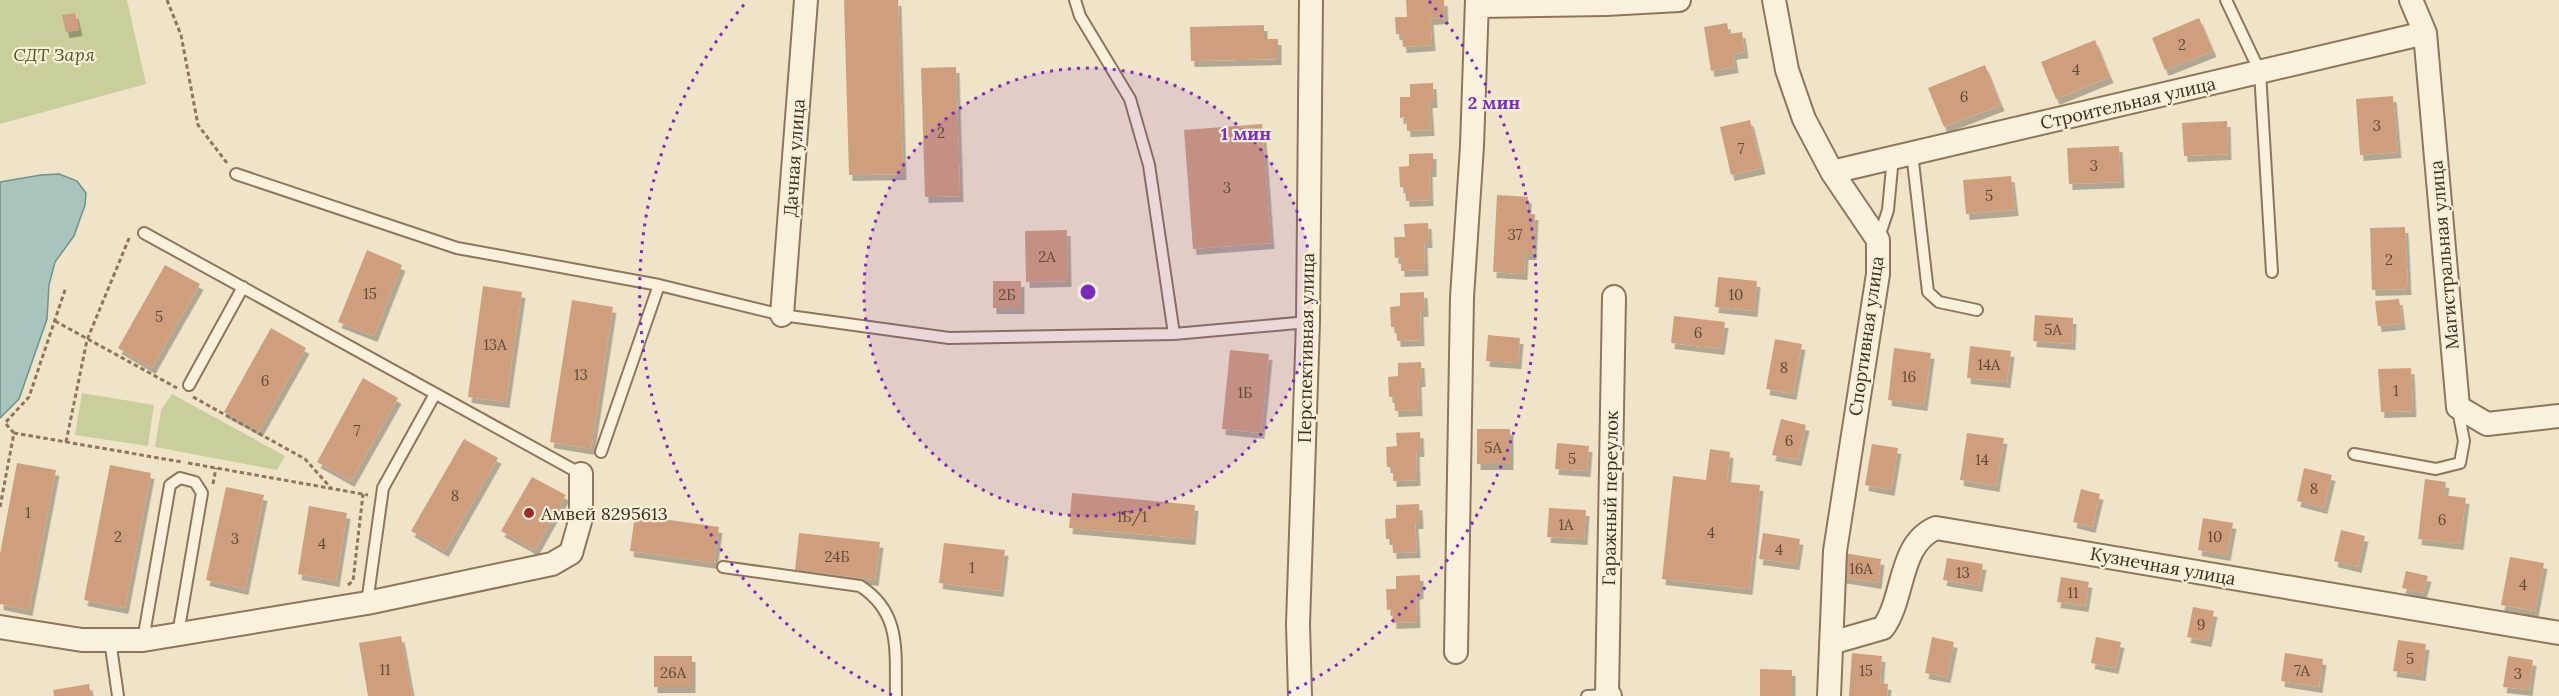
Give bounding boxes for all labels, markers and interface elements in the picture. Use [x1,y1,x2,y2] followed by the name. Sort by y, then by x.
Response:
[2178,35,2186,54] house number: 2
[13,43,95,66] park label: СДТ Заря
[2072,60,2080,79] house number: 4
[2038,72,2218,134] street label: Строительная улица
[1960,87,1968,106] house number: 6
[1468,91,1520,114] text: 2 мин
[778,98,810,218] street label: Дачная улица
[2373,116,2381,135] house number: 3
[1221,122,1271,145] text: 1 мин
[937,123,945,142] house number: 2
[1738,139,1745,158] house number: 7
[2090,156,2098,175] house number: 3
[2424,159,2464,351] street label: Магистральная улица
[1223,178,1231,197] house number: 3
[1985,186,1993,205] house number: 5
[1508,225,1523,244] house number: 37
[1038,247,1056,266] house number: 2А
[2385,250,2393,269] house number: 2
[1293,253,1319,443] street label: Перспективная улица
[1843,255,1889,417] street label: Спортивная улица
[1078,282,1098,302] centre of rings
[363,284,377,303] house number: 15
[998,285,1016,304] house number: 2Б
[1729,285,1743,304] house number: 10
[155,307,163,326] house number: 5
[2044,320,2062,339] house number: 5А
[1694,323,1702,342] house number: 6
[483,335,507,354] house number: 13А
[1978,355,2001,374] house number: 14А
[1780,358,1788,377] house number: 8
[574,365,588,384] house number: 13
[1902,367,1916,386] house number: 16
[261,371,269,390] house number: 6
[2393,381,2399,400] house number: 1
[1238,383,1252,402] house number: 1Б
[1597,410,1623,586] street label: Гаражный переулок
[354,421,361,440] house number: 7
[1785,431,1793,450] house number: 6
[1484,438,1502,457] house number: 5А
[1568,449,1576,468] house number: 5
[1975,450,1989,469] house number: 14
[2310,479,2318,498] house number: 8
[451,486,459,505] house number: 8
[540,502,668,525] place label: Амвей 8295613
[25,503,31,522] house number: 1
[522,506,536,520] marker: Амвей 8295613
[1117,507,1147,527] house number: 1Б/1
[2438,510,2446,529] house number: 6
[1558,515,1574,534] house number: 1А
[1707,523,1715,542] house number: 4
[114,527,122,546] house number: 2
[2208,527,2222,546] house number: 10
[231,529,239,548] house number: 3
[318,534,326,553] house number: 4
[1775,540,1783,559] house number: 4
[2088,542,2238,590] street label: Кузнечная улица
[824,547,850,566] house number: 24Б
[969,558,975,577] house number: 1
[1849,559,1873,578] house number: 16А
[1956,563,1970,582] house number: 13
[2519,575,2527,594] house number: 4
[2068,583,2078,602] house number: 11
[2197,615,2205,634] house number: 9
[2406,649,2414,668] house number: 5
[380,660,390,679] house number: 11
[1859,661,1873,680] house number: 15
[2294,661,2311,680] house number: 7А
[660,663,687,682] house number: 26А
[2514,664,2522,683] house number: 3

